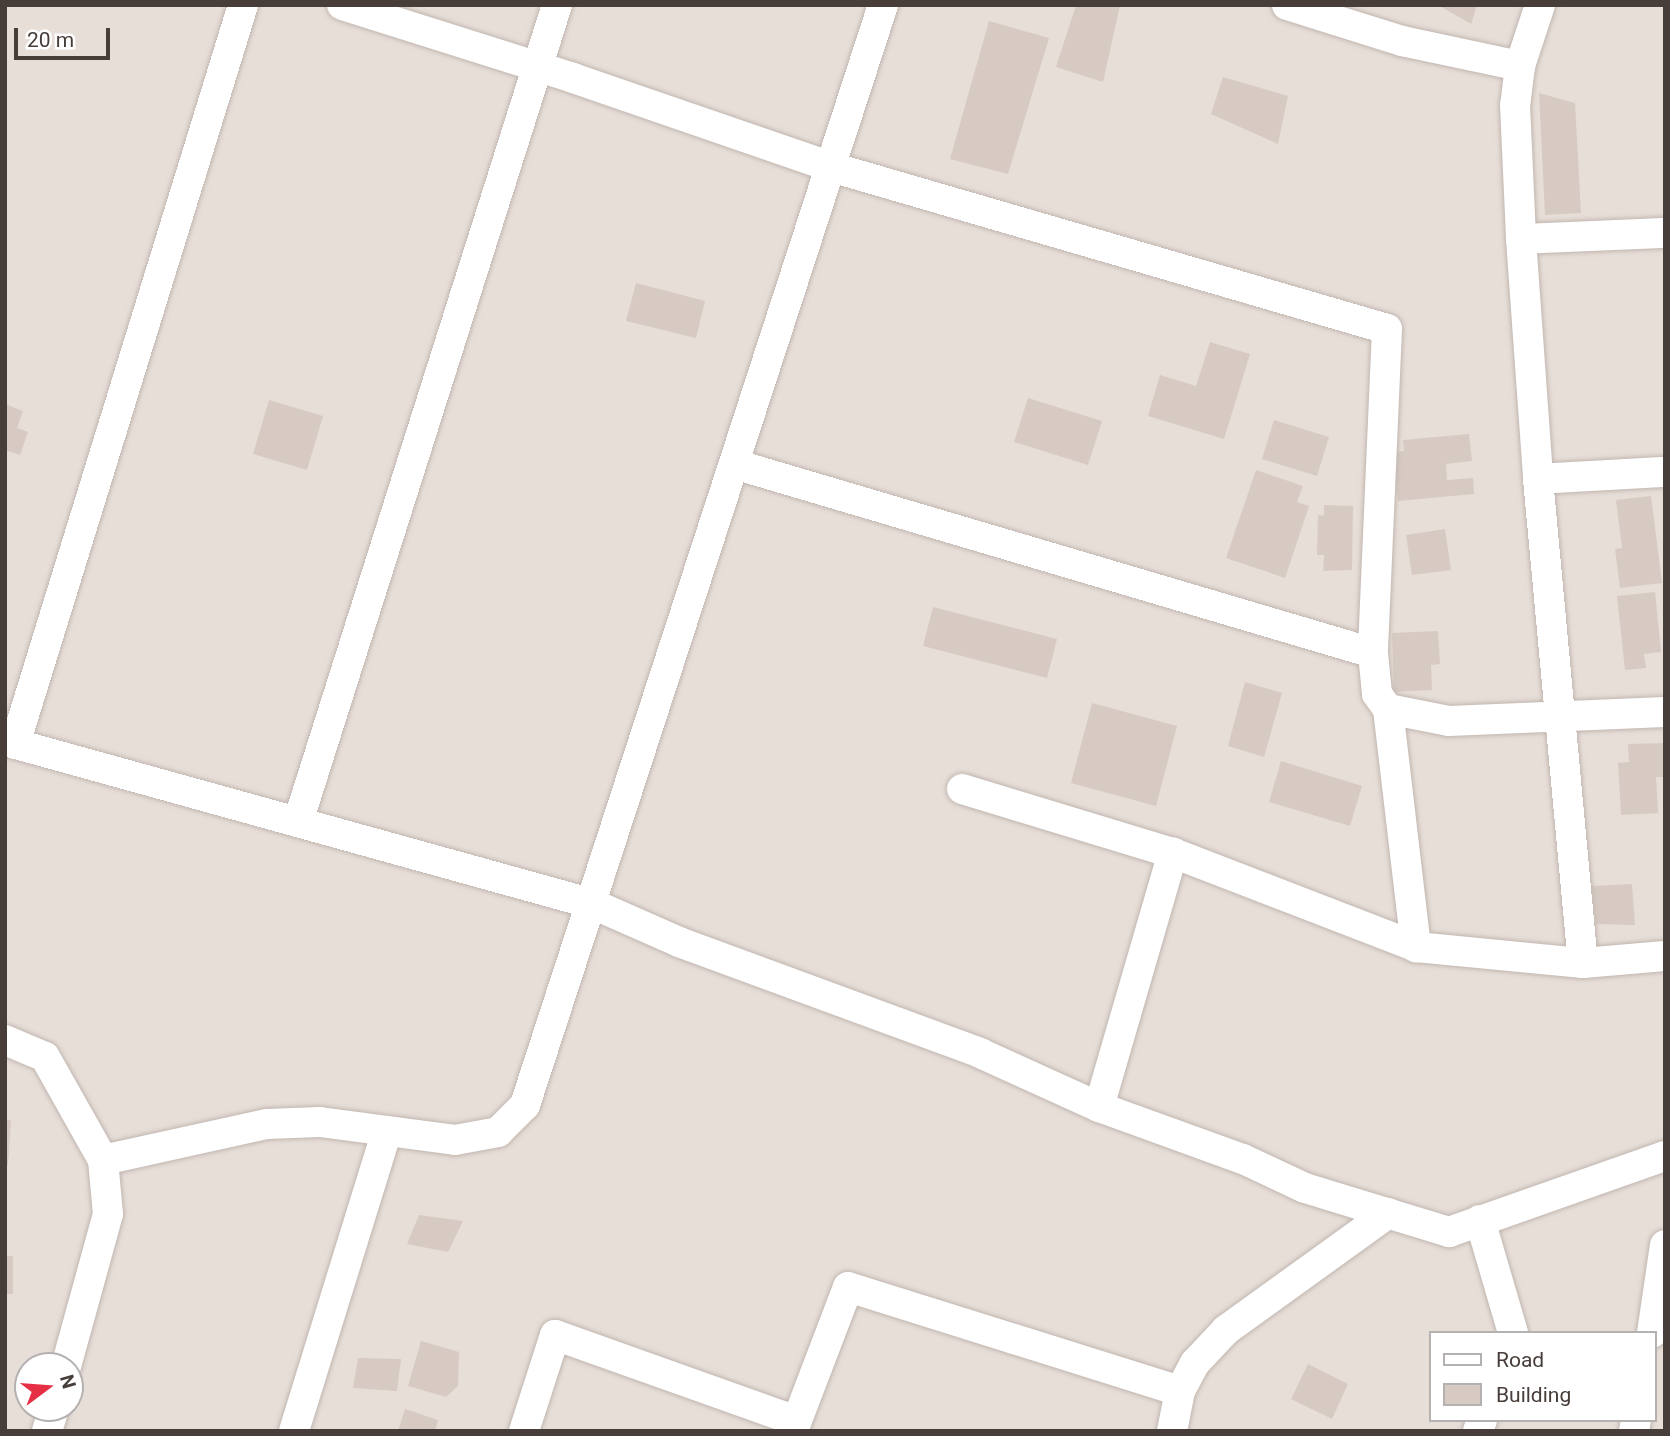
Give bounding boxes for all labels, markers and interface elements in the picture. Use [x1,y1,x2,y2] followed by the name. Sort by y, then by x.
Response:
[18,14,114,58] scale bar
[27,28,74,52] text: 20 m
[1428,1331,1656,1422] legend
[1496,1348,1544,1372] text: Road
[14,1352,84,1422] north arrow
[55,1372,81,1391] text: N
[1496,1383,1571,1407] text: Building

